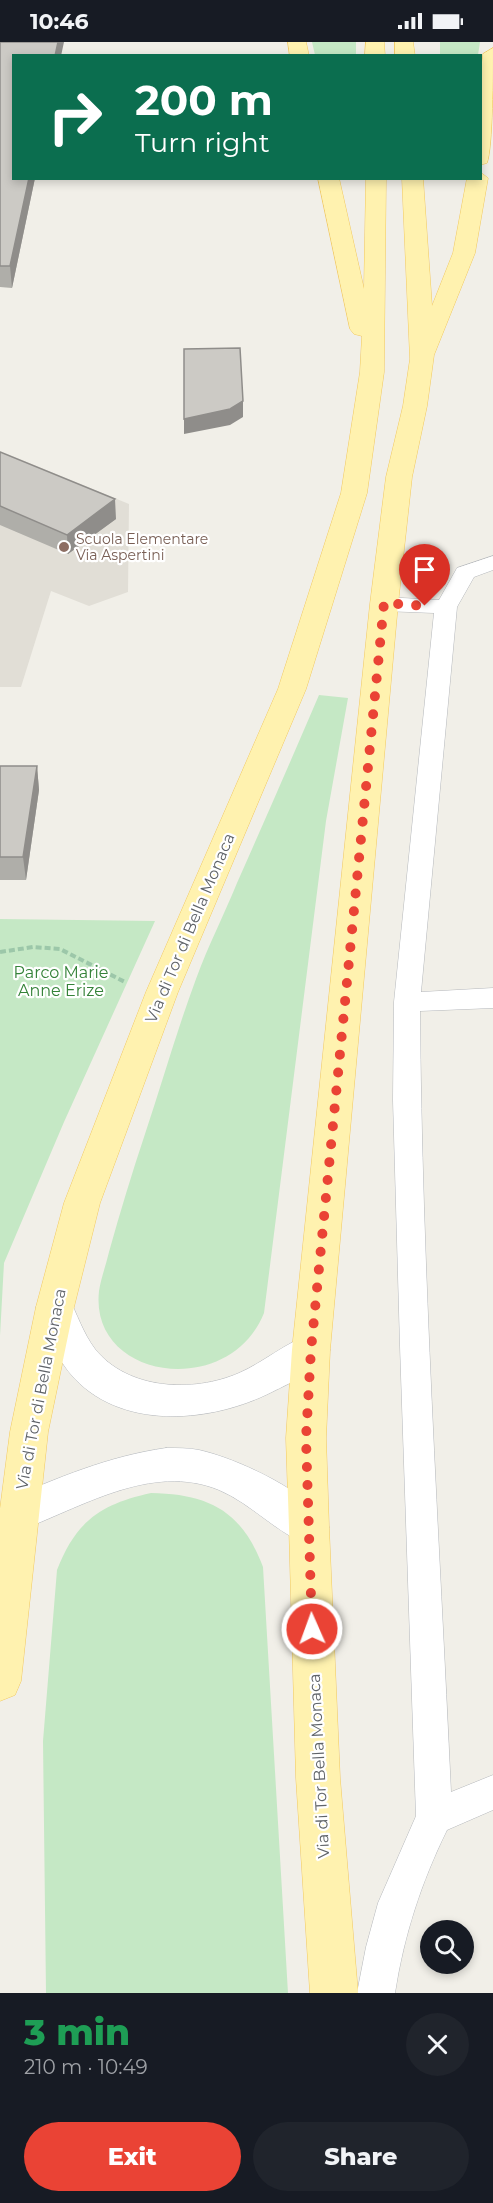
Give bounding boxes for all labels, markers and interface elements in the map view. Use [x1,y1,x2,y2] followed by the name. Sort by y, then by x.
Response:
[30,8,89,35] text: 10:46
[135,74,273,126] text: 200 m
[36,78,114,156] icon: right
[135,126,270,159] text: Turn right
[76,530,208,564] place label: Scuola Elementare Via Aspertini
[57,540,71,554] marker: Scuola Elementare Via Aspertini
[399,544,450,606] pin
[408,553,441,586] icon: arrive
[141,830,239,1026] street label: Via di Tor di Bella Monaca
[14,963,108,1000] park label: Parco Marie Anne Erize
[12,1287,70,1491] street label: Via di Tor di Bella Monaca
[280,1597,344,1661] position arrow
[305,1673,333,1859] street label: Via di Tor Bella Monaca
[420,1920,474,1974] map controls
[420,1920,474,1974] button: search
[24,2010,130,2054] text: 3 min
[406,2013,469,2076] button: close
[24,2055,148,2079] text: 210 m · 10:49
[24,2122,241,2191] button: Exit
[253,2122,469,2191] button: Share

